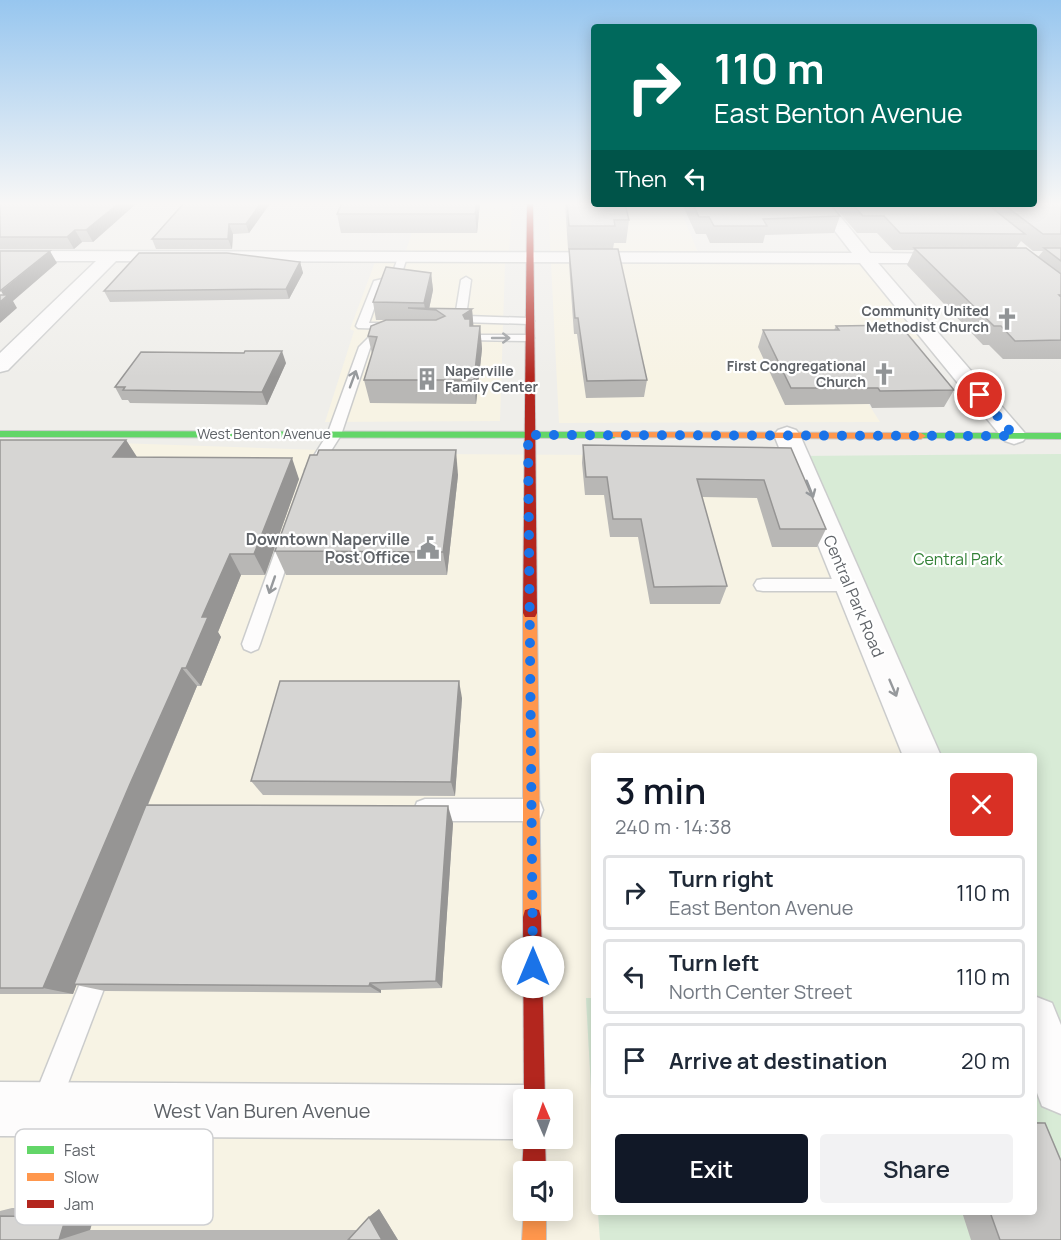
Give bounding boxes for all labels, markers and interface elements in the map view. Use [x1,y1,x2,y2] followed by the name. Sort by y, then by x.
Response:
[714,39,825,97] text: 110 m
[615,48,693,126] icon: right
[714,94,963,131] text: East Benton Avenue
[679,162,712,195] icon: left
[615,164,667,194] text: Then
[861,301,989,336] place label: Community United Methodist Church
[994,306,1020,332] church icon: Community United Methodist Church
[490,333,510,344] one-way arrow
[727,356,866,391] place label: First Congregational Church
[445,361,539,396] place label: Naperville Family Center
[871,361,897,387] church icon: First Congregational Church
[414,366,440,392] building icon: Naperville Family Center
[954,369,1005,420] pin
[349,370,360,389] one-way arrow
[963,378,996,411] icon: arrive
[197,424,331,443] street label: West Benton Avenue
[805,479,816,498] one-way arrow
[246,528,410,568] place label: Downtown Naperville Post Office
[818,532,890,660] street label: Central Park Road
[415,535,441,561] public building icon: Downtown Naperville Post Office
[913,548,1004,570] park label: Central Park
[265,575,276,594] one-way arrow
[888,679,899,697] one-way arrow
[615,766,706,815] text: 3 min
[950,773,1013,836] button: close
[615,813,732,840] text: 240 m · 14:38
[669,864,774,894] text: Turn right
[618,876,651,909] icon: right
[956,878,1010,908] text: 110 m
[669,894,853,921] text: East Benton Avenue
[501,935,565,999] position arrow
[669,948,759,978] text: Turn left
[618,960,651,993] icon: left
[956,962,1010,992] text: 110 m
[669,978,852,1005] text: North Center Street
[618,1044,651,1077] icon: arrive
[669,1046,887,1076] text: Arrive at destination
[961,1046,1010,1076] text: 20 m
[513,1089,573,1149] north arrow
[513,1089,573,1221] map controls
[154,1097,370,1124] street label: West Van Buren Avenue
[15,1129,213,1225] legend
[615,1134,808,1203] button: Exit
[820,1134,1013,1203] button: Share
[64,1139,95,1161] text: Fast
[513,1161,573,1221] button: sound
[64,1166,99,1188] text: Slow
[64,1193,94,1215] text: Jam

